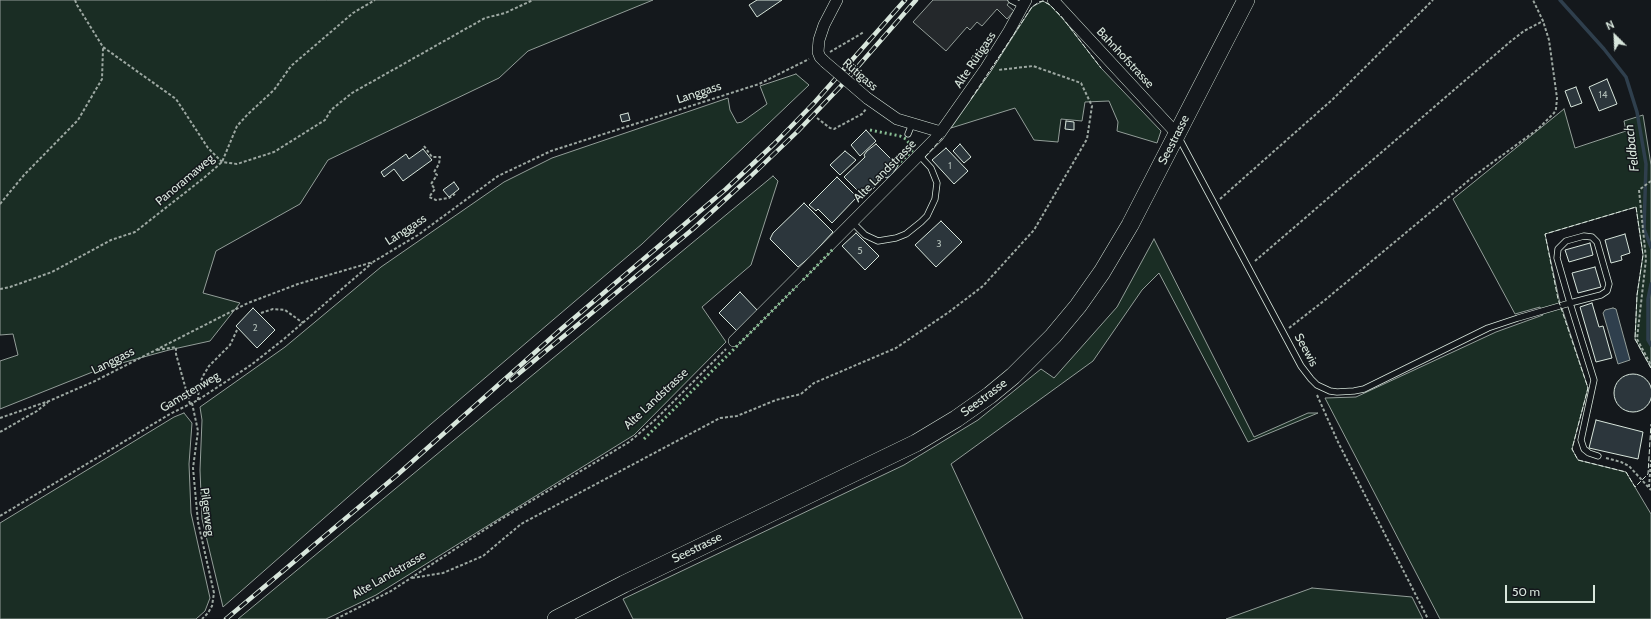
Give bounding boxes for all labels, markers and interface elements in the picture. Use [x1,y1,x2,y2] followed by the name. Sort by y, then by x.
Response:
[1595,16,1635,56] north arrow
[1604,17,1617,33] text: N
[1093,25,1157,91] street label: Bahnhofstrasse
[951,29,999,91] street label: Alte Rütigass
[840,56,880,94] street label: Rütigass
[675,79,723,107] street label: Langgass
[1598,89,1608,101] house number: 14
[1155,113,1193,167] street label: Seestrasse
[1621,124,1643,172] water label: Feldbach
[851,137,919,205] street label: Alte Landstrasse
[153,151,217,209] street label: Panoramaweg
[948,160,952,172] house number: 1
[383,211,429,249] street label: Langgass
[936,238,942,250] house number: 3
[857,245,863,257] house number: 5
[252,322,258,334] house number: 2
[1291,331,1321,369] street label: Seewis
[89,344,137,378] street label: Langgass
[621,366,691,432] street label: Alte Landstrasse
[158,369,222,415] street label: Gamstenweg
[958,376,1010,420] street label: Seestrasse
[197,487,217,537] street label: Pilgerweg
[670,530,724,566] street label: Seestrasse
[350,548,428,602] street label: Alte Landstrasse
[1507,577,1597,603] scale bar
[1512,584,1540,599] text: 50 m

